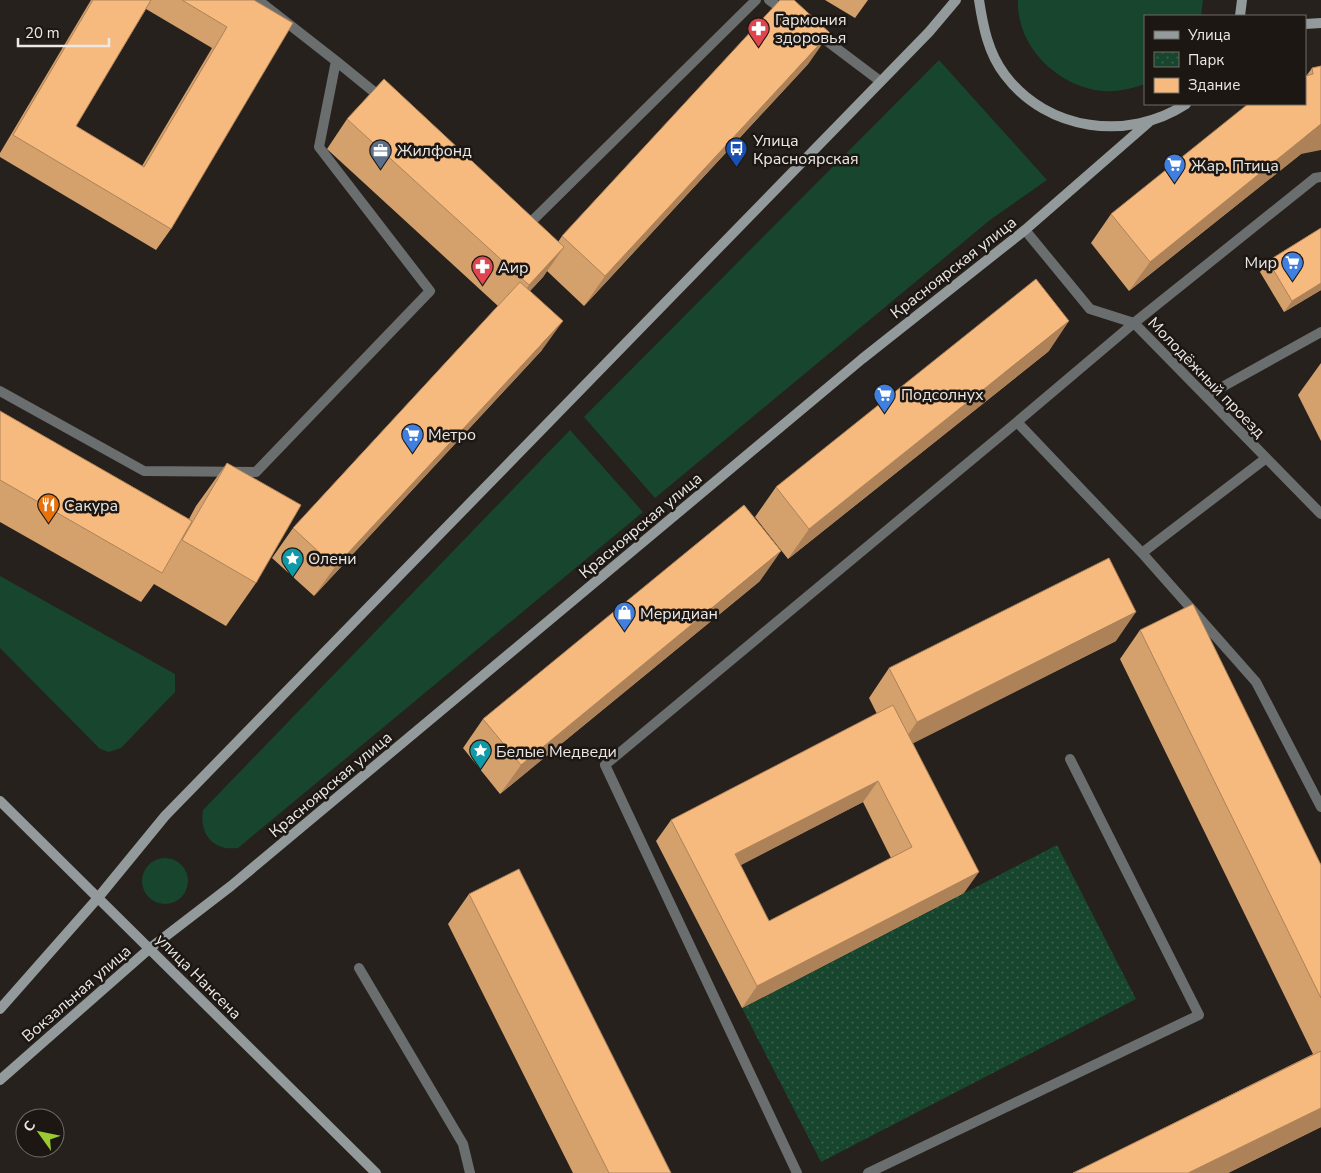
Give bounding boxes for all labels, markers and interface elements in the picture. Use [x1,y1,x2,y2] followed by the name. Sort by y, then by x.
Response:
[775,9,847,49] place label: Гармония здоровья
[18,15,109,47] scale bar
[1144,15,1306,105] legend
[747,16,771,47] pharmacy icon: Гармония здоровья
[25,23,60,43] text: 20 m
[1187,25,1231,45] text: Улица
[1188,50,1224,70] text: Парк
[1188,75,1240,95] text: Здание
[752,130,859,170] place label: Улица Красноярская
[725,137,749,168] bus stop icon: Улица Красноярская
[369,138,393,169] office icon: Жилфонд
[397,140,472,162] place label: Жилфонд
[1163,153,1187,184] supermarket icon: Жар. Птица
[1191,155,1279,177] place label: Жар. Птица
[886,212,1021,324] street label: Красноярская улица
[1281,250,1305,281] supermarket icon: Мир
[1244,252,1277,274] place label: Мир
[470,255,494,286] pharmacy icon: Аир
[498,257,529,279] place label: Аир
[1143,312,1270,443] street label: Молодёжный проезд
[873,382,897,413] supermarket icon: Подсолнух
[901,384,984,406] place label: Подсолнух
[400,422,424,453] supermarket icon: Метро
[428,424,476,446] place label: Метро
[574,468,707,584] street label: Красноярская улица
[36,493,60,524] restaurant icon: Сакура
[64,495,118,517] place label: Сакура
[280,546,304,577] place icon: Олени
[308,548,357,570] place label: Олени
[612,601,636,632] shop icon: Меридиан
[640,603,718,625] place label: Меридиан
[264,727,397,843] street label: Красноярская улица
[468,739,492,770] place icon: Белые Медведи
[496,741,617,763] place label: Белые Медведи
[150,929,246,1025] street label: улица Нансена
[17,940,136,1047] street label: Вокзальная улица
[15,1108,65,1158] north arrow
[19,1117,40,1135] text: С

